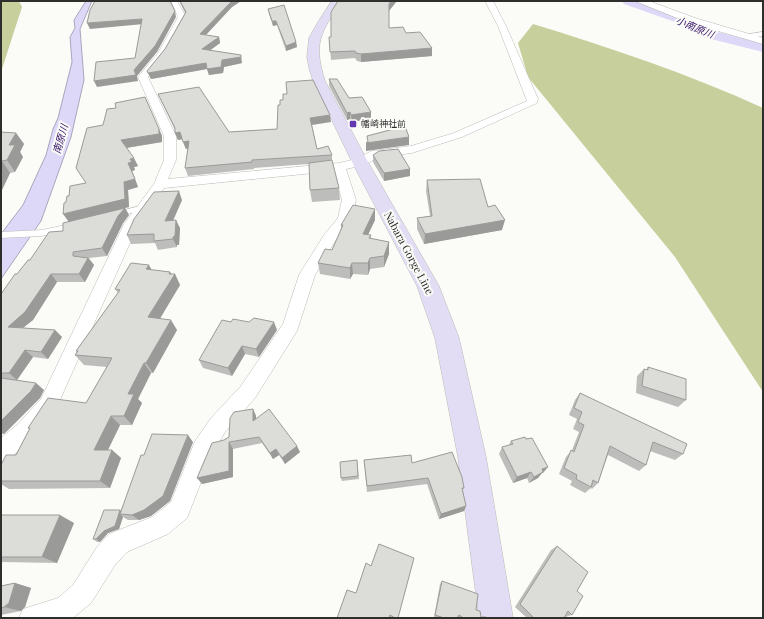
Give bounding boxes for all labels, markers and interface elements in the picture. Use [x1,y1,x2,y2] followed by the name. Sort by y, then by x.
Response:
[674,13,717,42] water label: 小南原川
[361,117,406,129] place label: 幡崎神社前
[348,119,358,129] marker: 幡崎神社前
[49,122,71,155] water label: 南原川
[381,209,438,297] street label: Nabara Gorge Line

